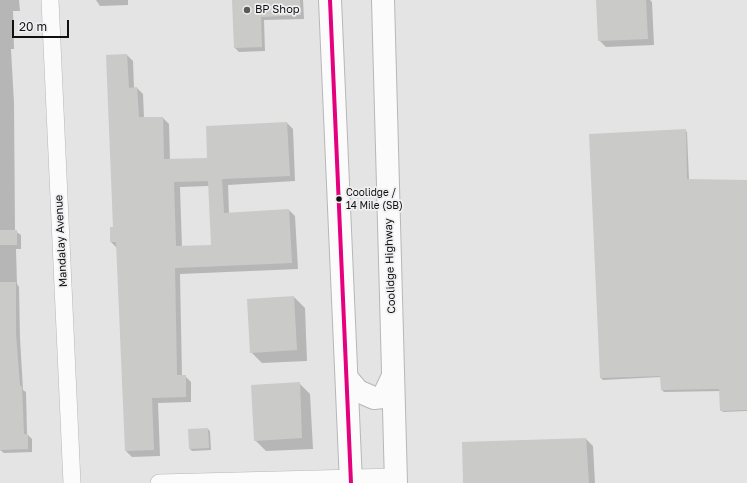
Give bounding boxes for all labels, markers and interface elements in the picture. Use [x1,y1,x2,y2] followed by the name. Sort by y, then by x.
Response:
[255,3,299,17] place label: BP Shop
[242,5,252,15] marker: BP Shop
[14,12,71,38] scale bar
[19,19,47,34] text: 20 m
[346,187,403,210] place label: Coolidge / 14 Mile (SB)
[52,194,70,288] street label: Mandalay Avenue
[334,194,344,204] marker: Coolidge / 14 Mile (SB)
[382,218,398,314] street label: Coolidge Highway

